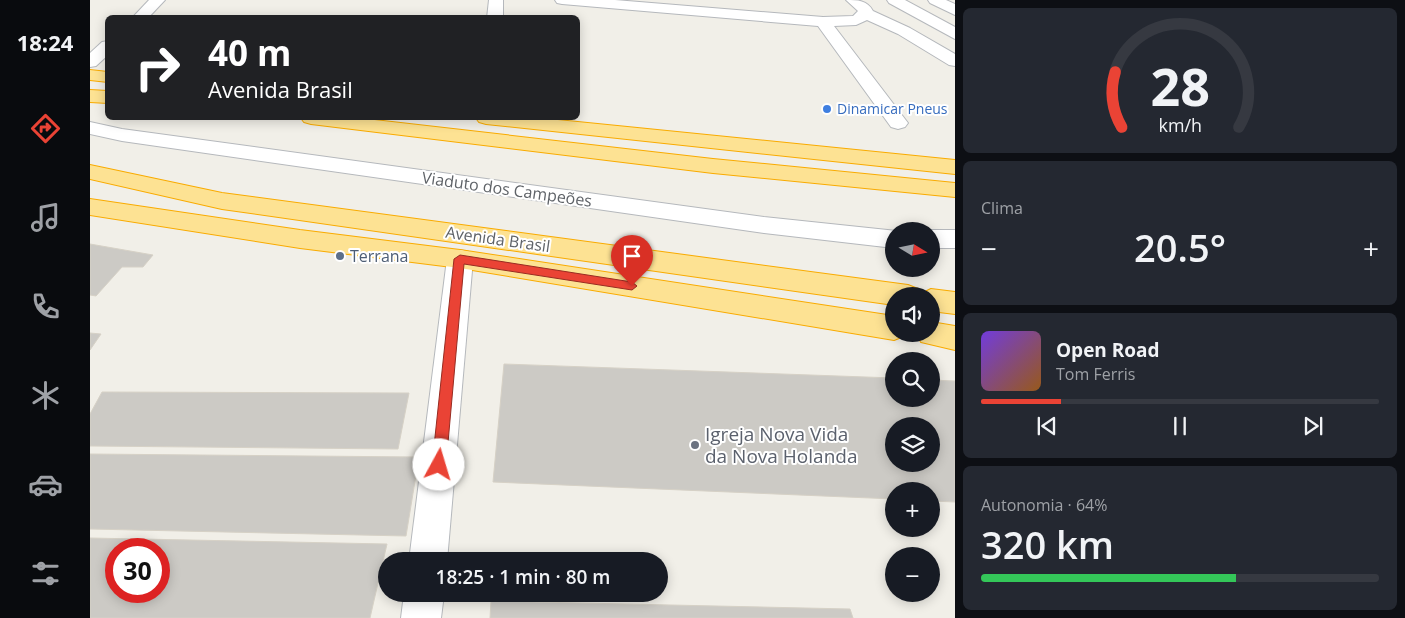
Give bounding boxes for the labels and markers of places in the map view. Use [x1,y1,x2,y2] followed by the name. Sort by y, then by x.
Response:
[837,99,948,118] place label: Dinamicar Pneus
[821,103,833,115] marker: Dinamicar Pneus
[611,235,653,286] pin
[350,245,408,267] place label: Terrana
[334,250,346,262] marker: Terrana
[705,421,857,469] place label: Igreja Nova Vida da Nova Holanda
[689,439,701,451] marker: Igreja Nova Vida da Nova Holanda

